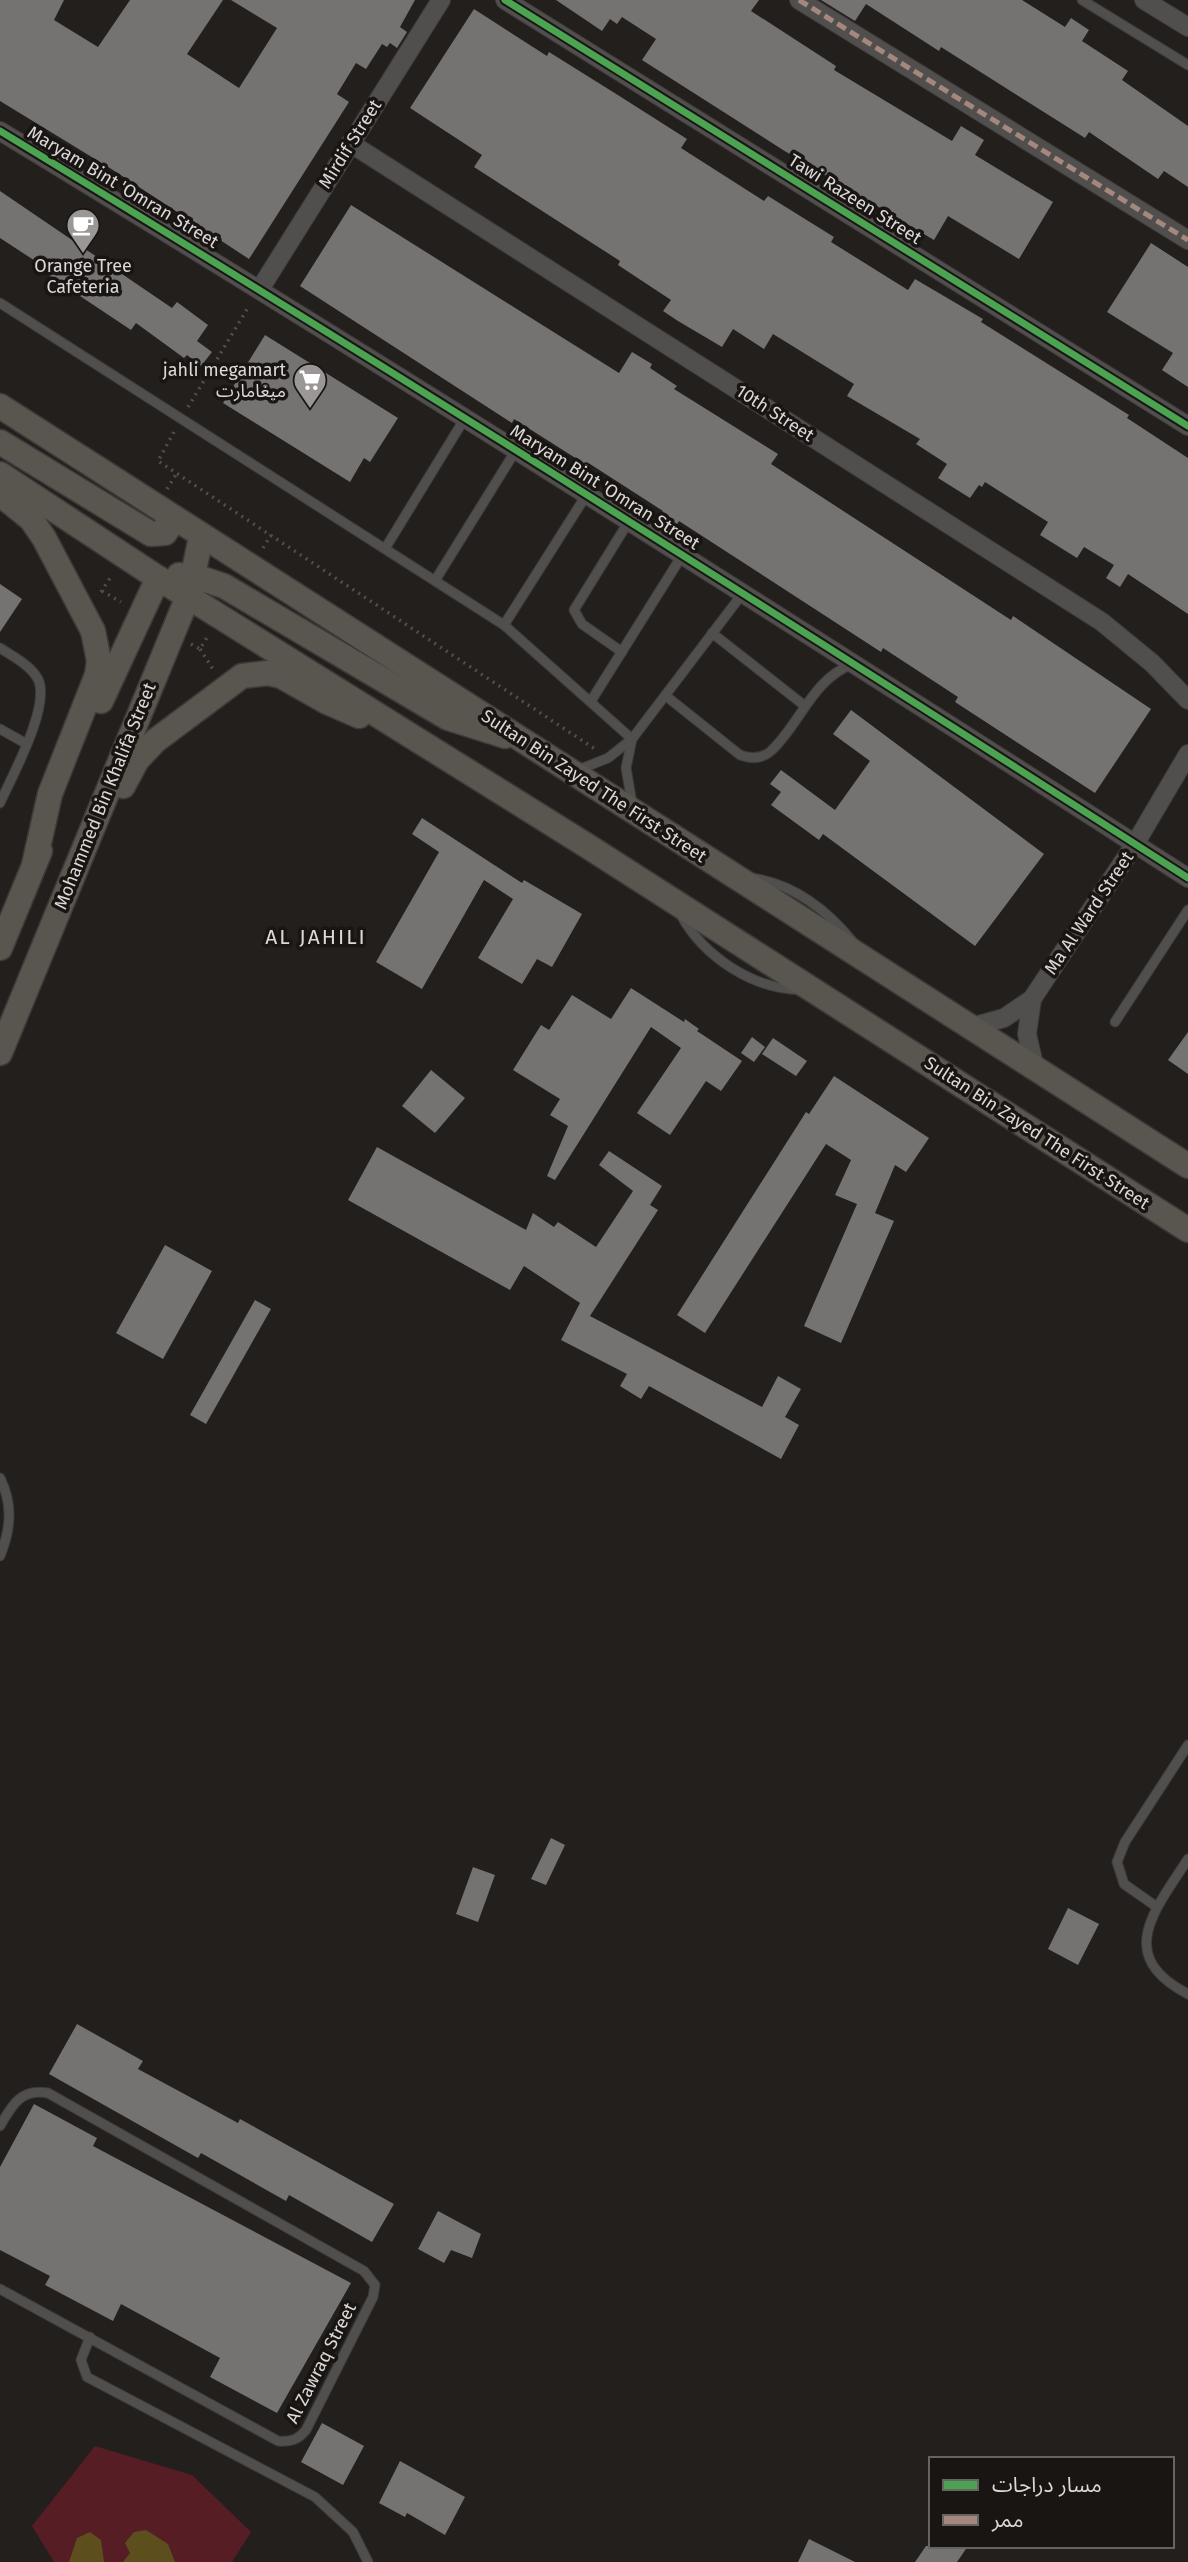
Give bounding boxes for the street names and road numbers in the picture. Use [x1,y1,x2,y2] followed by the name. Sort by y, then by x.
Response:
[314,95,386,193] street label: Mirdif Street
[23,121,223,253] street label: Maryam Bint 'Omran Street
[784,149,926,249] street label: Tawi Razeen Street
[732,380,819,447] street label: 10th Street
[506,420,704,555] street label: Maryam Bint 'Omran Street
[49,679,161,913] street label: Mohammed Bin Khalifa Street
[477,705,711,867] street label: Sultan Bin Zayed The First Street
[1040,847,1139,979] street label: Ma Al Ward Street
[920,1052,1154,1214] street label: Sultan Bin Zayed The First Street
[281,2299,361,2427] street label: Al Zawraq Street

